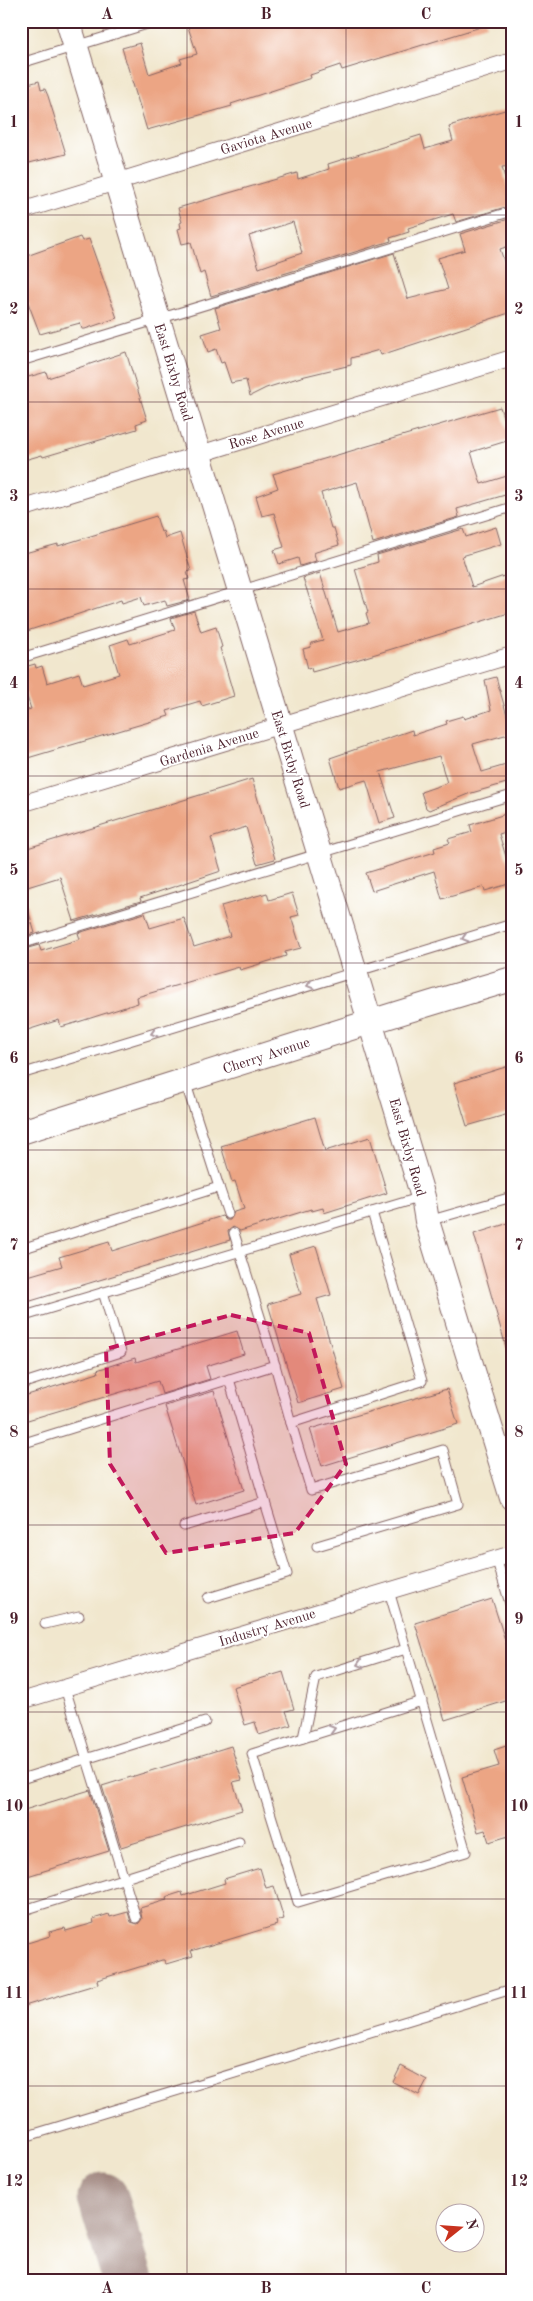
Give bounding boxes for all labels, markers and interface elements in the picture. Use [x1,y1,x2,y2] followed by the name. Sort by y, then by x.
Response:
[101,7,113,23] text: A
[260,7,272,23] text: B
[421,7,431,23] text: C
[9,115,19,131] text: 1
[514,115,524,131] text: 1
[219,116,314,158] street label: Gaviota Avenue
[9,302,19,318] text: 2
[514,302,524,318] text: 2
[151,322,195,423] street label: East Bixby Road
[227,416,306,452] street label: Rose Avenue
[9,489,19,505] text: 3
[514,489,524,505] text: 3
[9,676,19,692] text: 4
[514,676,524,692] text: 4
[268,709,312,810] street label: East Bixby Road
[158,726,261,770] street label: Gardenia Avenue
[9,863,19,879] text: 5
[514,863,524,879] text: 5
[461,932,470,942] one-way arrow
[306,979,314,989] one-way arrow
[151,1028,159,1038] one-way arrow
[221,1035,312,1077] street label: Cherry Avenue
[9,1051,19,1067] text: 6
[514,1051,524,1067] text: 6
[386,1096,428,1198] street label: East Bixby Road
[9,1238,19,1254] text: 7
[514,1238,524,1254] text: 7
[9,1425,19,1441] text: 8
[514,1425,524,1441] text: 8
[217,1607,317,1649] street label: Industry Avenue
[9,1612,19,1628] text: 9
[514,1612,524,1628] text: 9
[356,1658,364,1668] one-way arrow
[328,1725,336,1735] one-way arrow
[5,1799,23,1815] text: 10
[510,1799,528,1815] text: 10
[5,1986,23,2002] text: 11
[510,1986,528,2002] text: 11
[5,2174,23,2190] text: 12
[510,2174,528,2190] text: 12
[436,2204,486,2254] north arrow
[463,2217,480,2232] text: N
[101,2281,113,2297] text: A
[260,2281,272,2297] text: B
[421,2281,431,2297] text: C

